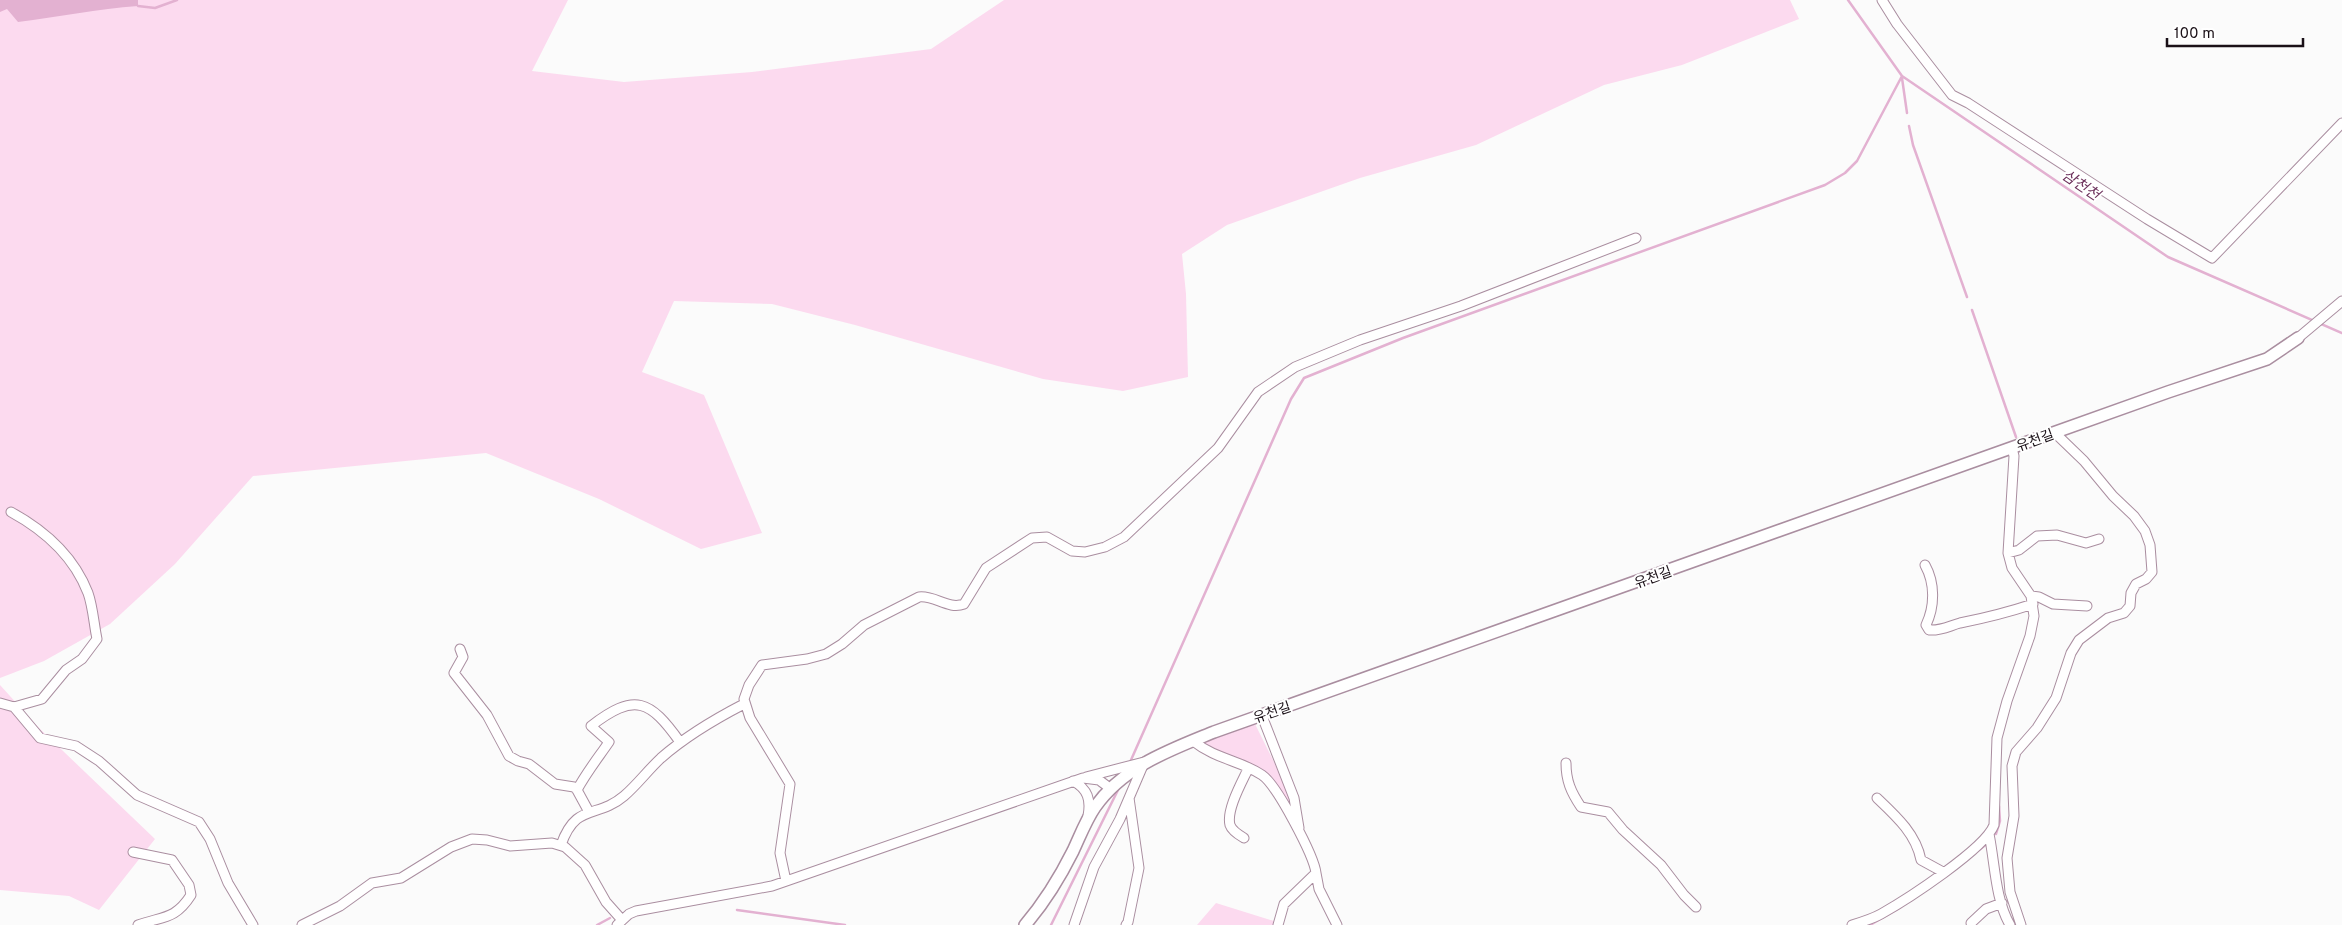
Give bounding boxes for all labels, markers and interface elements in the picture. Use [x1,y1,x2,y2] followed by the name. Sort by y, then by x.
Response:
[2167,15,2303,47] scale bar
[2174,25,2215,44] text: 100 m
[2058,167,2104,207] water label: 삼천천
[2014,426,2057,456] street label: 유천길
[1632,563,1675,593] street label: 유천길
[1251,698,1294,728] street label: 유천길

